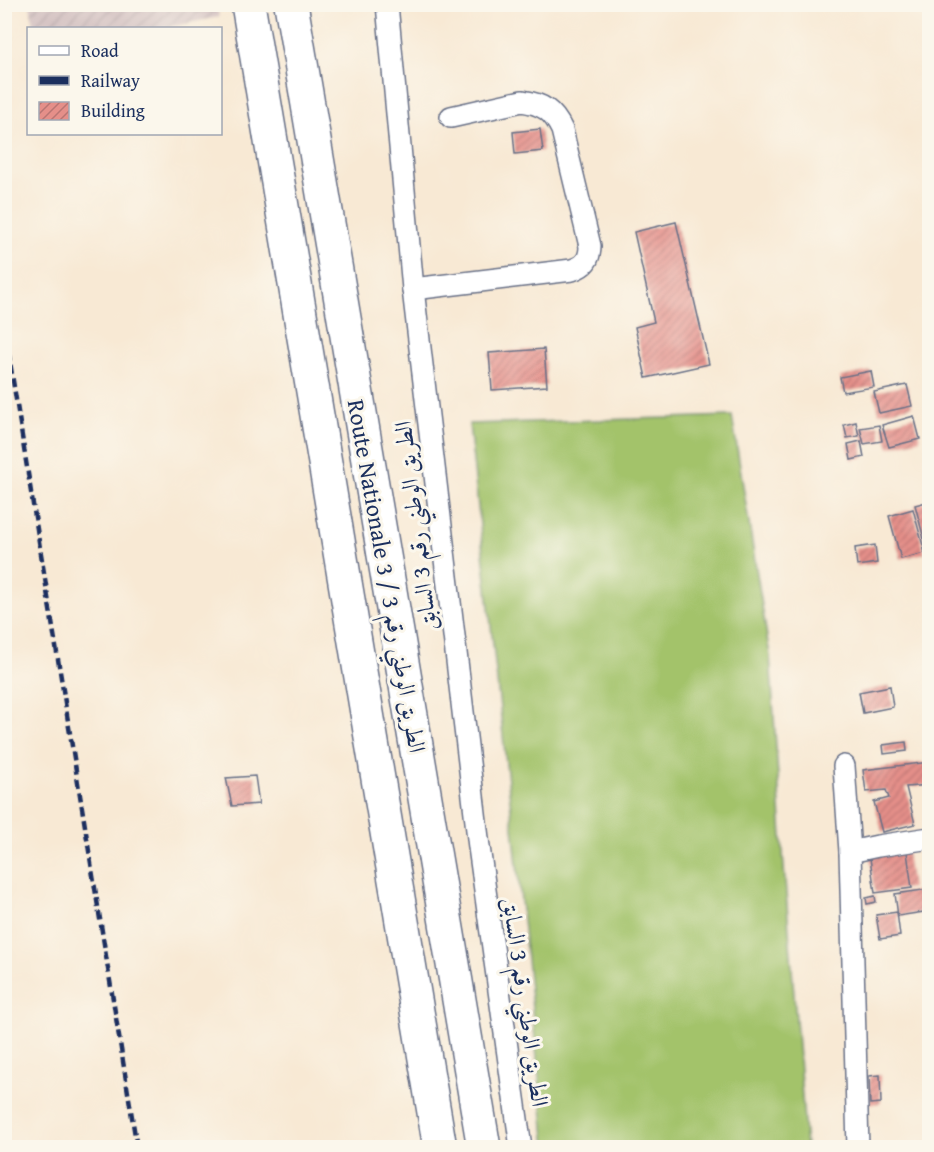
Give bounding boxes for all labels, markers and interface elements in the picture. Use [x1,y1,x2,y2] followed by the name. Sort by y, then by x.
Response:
[27,27,222,135] legend
[81,37,119,64] text: Road
[81,67,140,94] text: Railway
[81,97,145,124] text: Building
[334,396,435,756] street label: Route Nationale 3 / الطريق الوطني رقم 3
[385,418,450,633] street label: الطريق الوطني رقم 3 السابق
[489,895,558,1110] street label: الطريق الوطني رقم 3 السابق

